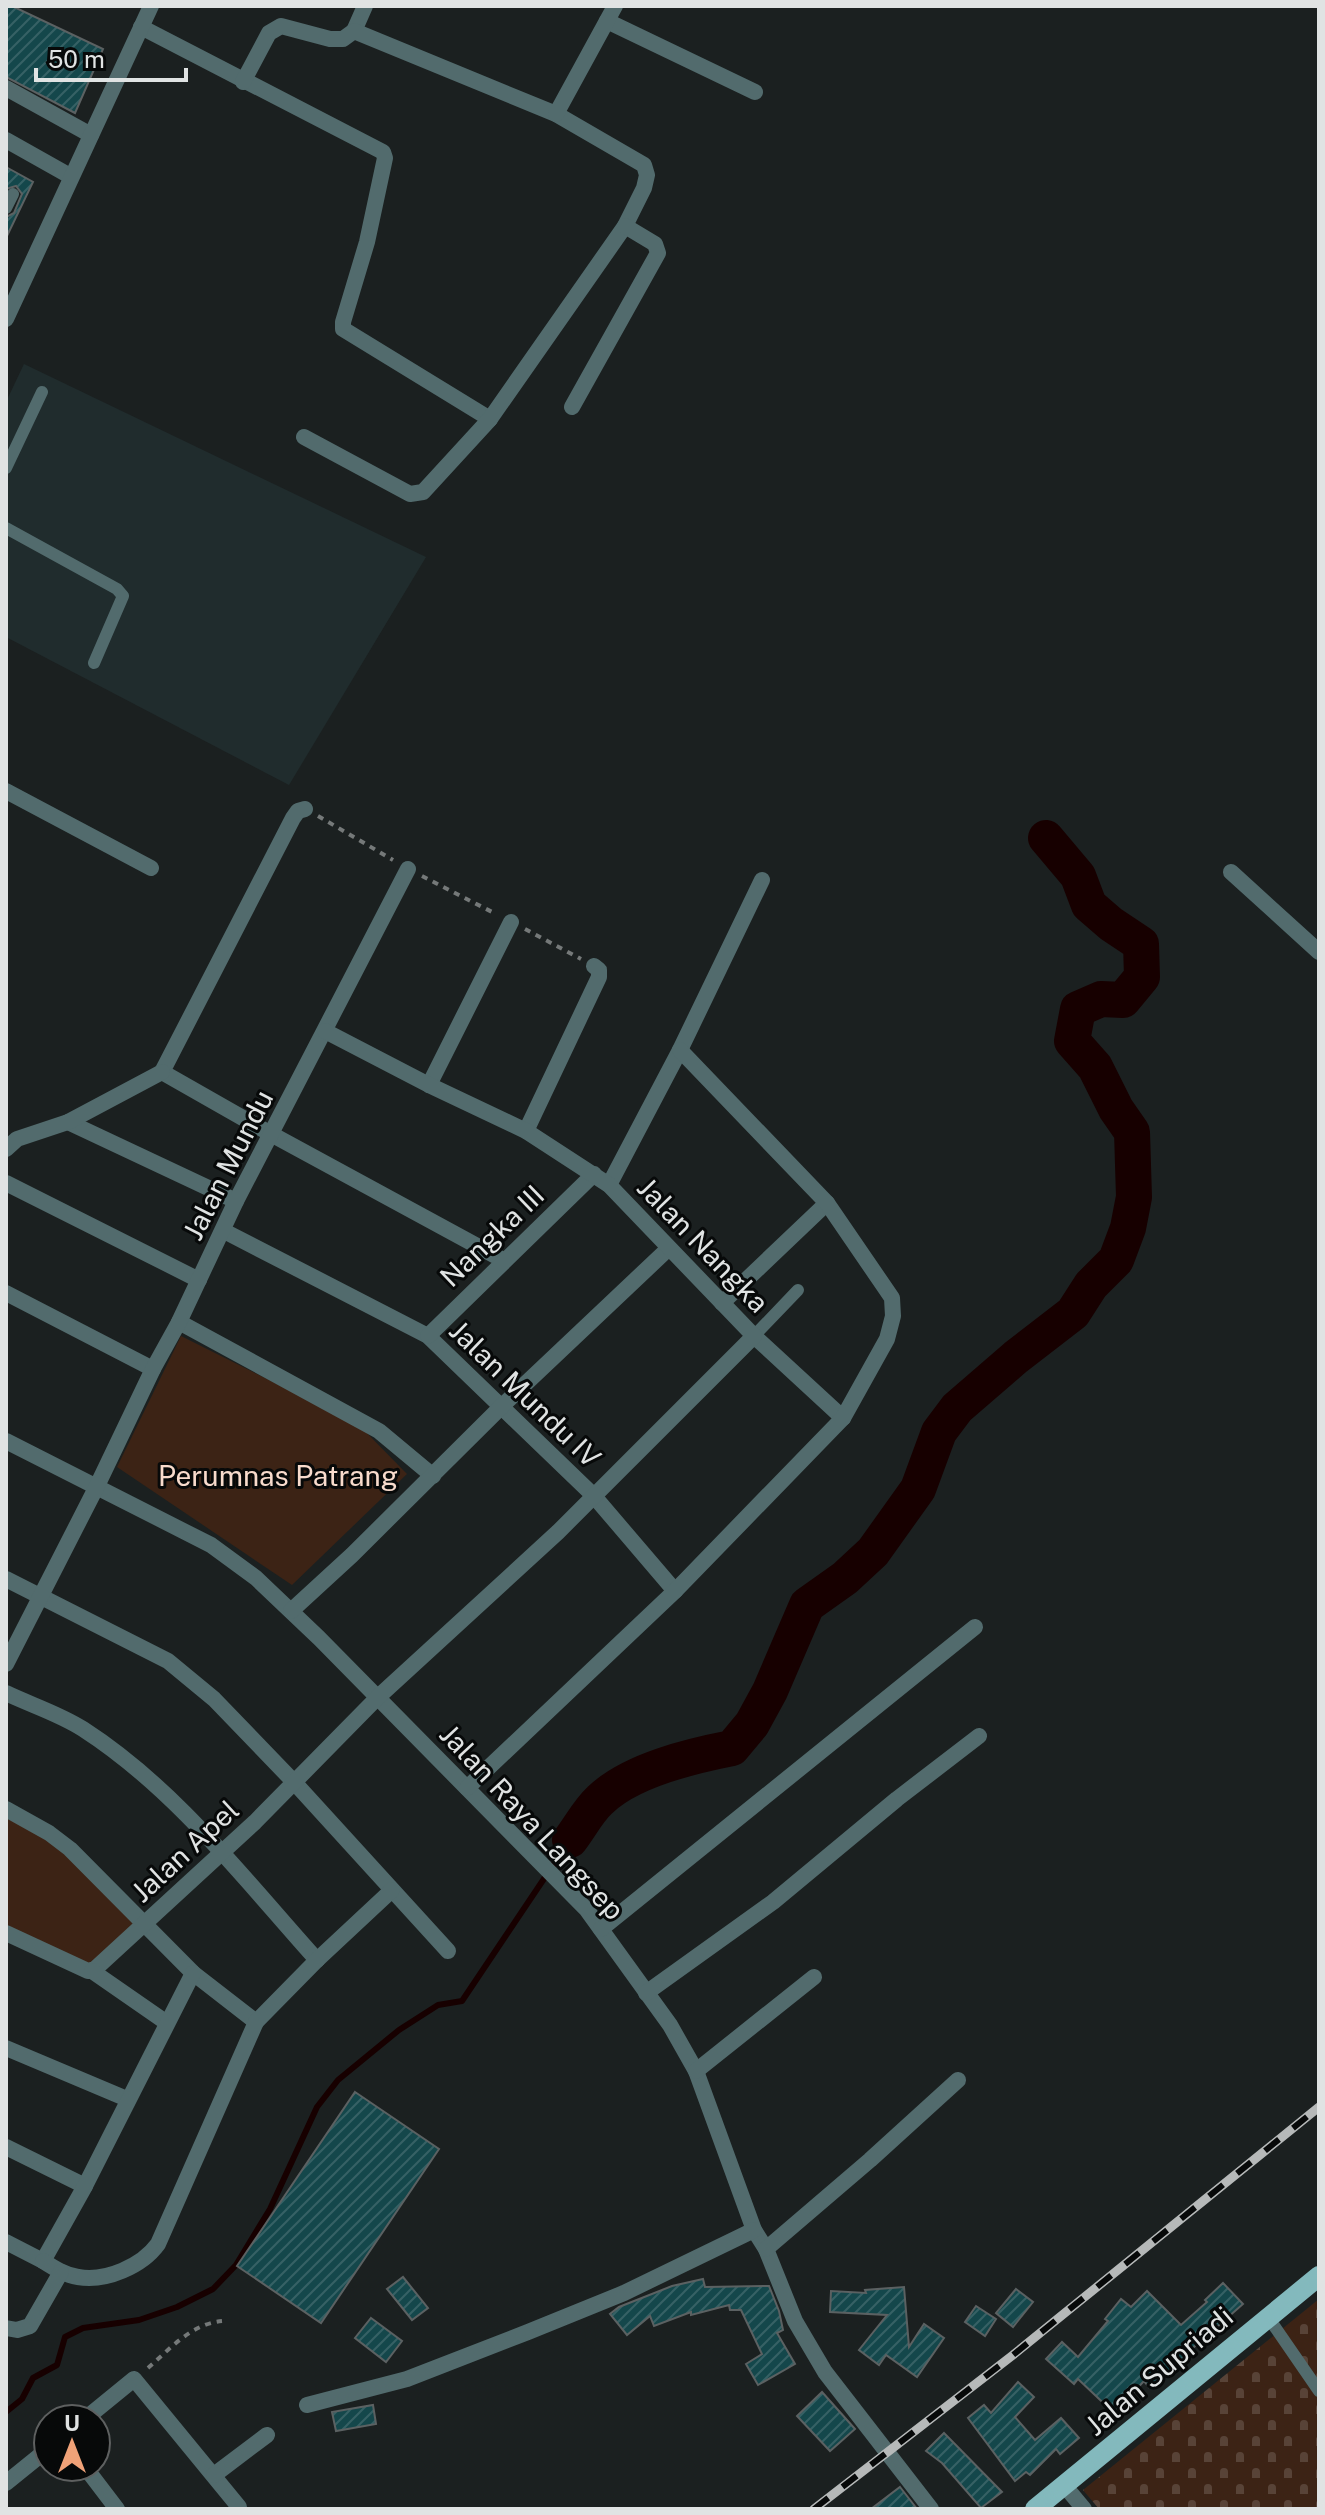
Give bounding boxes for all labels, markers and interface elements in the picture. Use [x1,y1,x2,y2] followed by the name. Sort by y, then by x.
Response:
[36,32,186,82] scale bar
[48,45,105,73] text: 50 m
[176,1084,279,1245] street label: Jalan Mundu
[631,1171,776,1319] street label: Jalan Nangka
[433,1178,550,1293] street label: Nangka III
[443,1313,608,1474] street label: Jalan Mundu IV
[158,1459,398,1492] park label: Perumnas Patrang
[433,1717,631,1926] street label: Jalan Raya Langsep
[124,1793,245,1908] street label: Jalan Apel
[1078,2299,1239,2442] street label: Jalan Supriadi
[32,2403,112,2483] north arrow
[64,2410,80,2436] text: U

